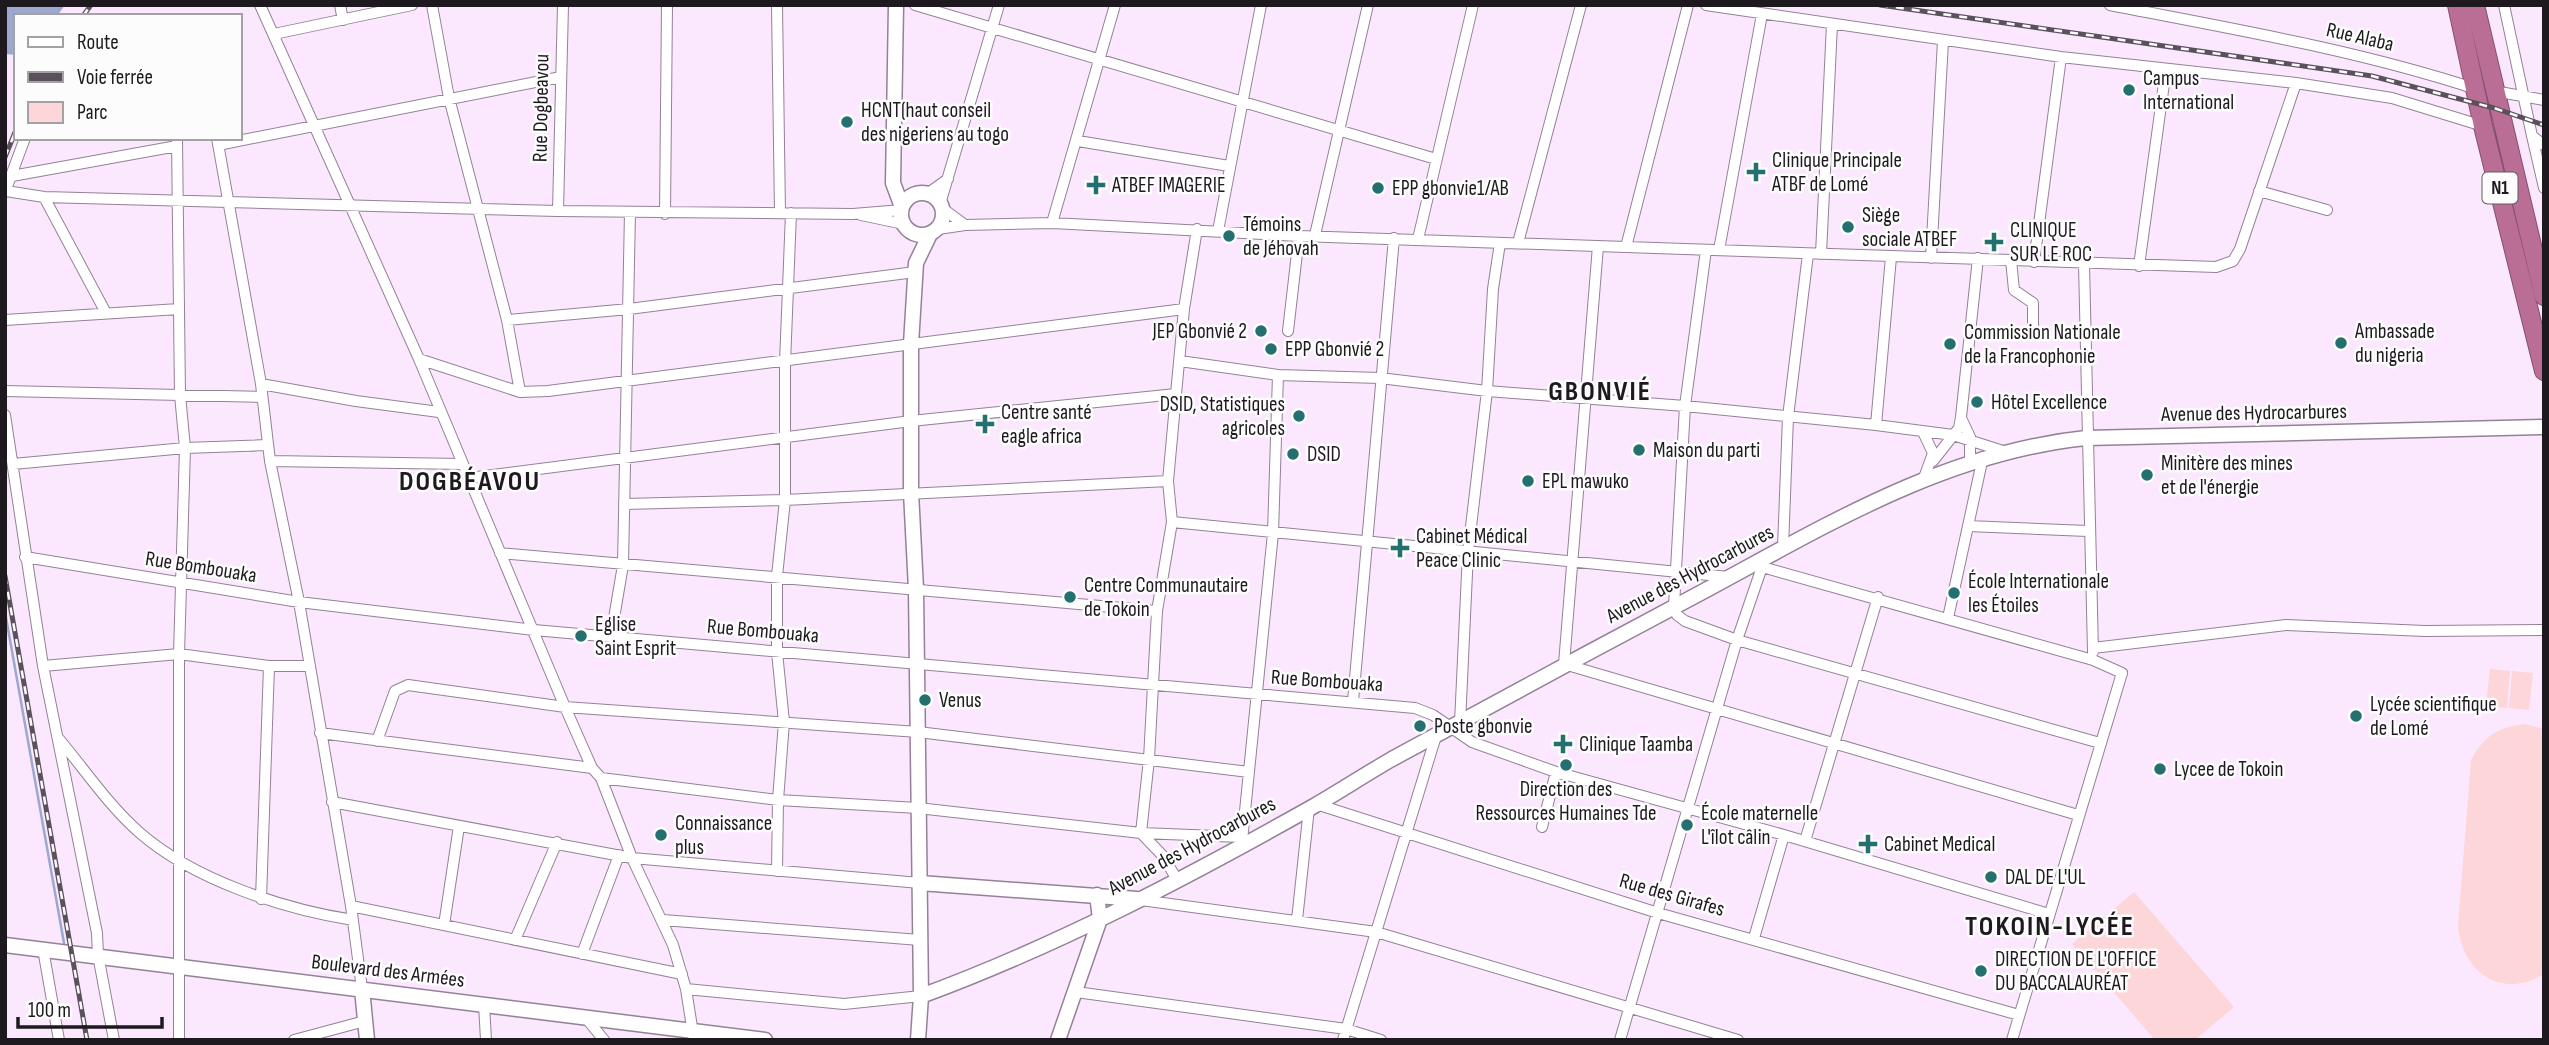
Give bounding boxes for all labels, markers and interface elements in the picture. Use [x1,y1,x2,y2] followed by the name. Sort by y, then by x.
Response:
[14,14,242,140] legend
[2324,17,2396,57] street label: Rue Alaba
[77,30,119,55] text: Route
[528,54,554,162] street label: Rue Dogbeavou
[77,65,153,90] text: Voie ferrée
[2143,66,2234,115] place label: Campus International
[2121,82,2137,98] marker: Campus International
[861,98,1009,147] place label: HCNT(haut conseil des nigeriens au togo
[77,100,108,125] text: Parc
[839,114,855,130] marker: HCNT(haut conseil des nigeriens au togo
[1771,148,1902,197] place label: Clinique Principale ATBF de Lomé
[1746,162,1766,182] marker: Clinique Principale ATBF de Lomé
[2482,172,2518,204] road number: N1
[1111,173,1226,198] place label: ATBEF IMAGERIE
[1086,175,1106,195] marker: ATBEF IMAGERIE
[1392,176,1509,201] place label: EPP gbonvie1/AB
[1370,180,1386,196] marker: EPP gbonvie1/AB
[1862,203,1957,252] place label: Siège sociale ATBEF
[1243,212,1319,261] place label: Témoins de Jéhovah
[2010,218,2092,267] place label: CLINIQUE SUR LE ROC
[1840,219,1856,235] marker: Siège sociale ATBEF
[1221,228,1237,244] marker: Témoins de Jéhovah
[1984,232,2004,252] marker: CLINIQUE SUR LE ROC
[1152,319,1247,344] place label: JEP Gbonvié 2
[2354,319,2435,368] place label: Ambassade du nigeria
[1964,320,2121,369] place label: Commission Nationale de la Francophonie
[1253,323,1269,339] marker: JEP Gbonvié 2
[2333,335,2349,351] marker: Ambassade du nigeria
[1942,336,1958,352] marker: Commission Nationale de la Francophonie
[1285,337,1384,362] place label: EPP Gbonvié 2
[1263,341,1279,357] marker: EPP Gbonvié 2
[1548,375,1652,408] district label: GBONVIÉ
[1991,390,2107,415] place label: Hôtel Excellence
[1160,392,1285,441] place label: DSID, Statistiques agricoles
[1969,394,1985,410] marker: Hôtel Excellence
[2160,399,2347,427] street label: Avenue des Hydrocarbures
[1001,400,1092,449] place label: Centre santé eagle africa
[1291,408,1307,424] marker: DSID, Statistiques agricoles
[975,414,995,434] marker: Centre santé eagle africa
[1653,438,1760,463] place label: Maison du parti
[1307,442,1341,467] place label: DSID
[1631,442,1647,458] marker: Maison du parti
[1285,446,1301,462] marker: DSID
[2161,451,2293,500] place label: Minitère des mines et de l'énergie
[399,465,541,498] district label: DOGBÉAVOU
[2139,467,2155,483] marker: Minitère des mines et de l'énergie
[1542,469,1629,494] place label: EPL mawuko
[1520,473,1536,489] marker: EPL mawuko
[1601,519,1778,629] street label: Avenue des Hydrocarbures
[1416,524,1527,573] place label: Cabinet Médical Peace Clinic
[1390,538,1410,558] marker: Cabinet Médical Peace Clinic
[144,546,258,588] street label: Rue Bombouaka
[1968,569,2109,618] place label: École Internationale les Étoiles
[1084,573,1248,622] place label: Centre Communautaire de Tokoin
[1946,585,1962,601] marker: École Internationale les Étoiles
[1062,589,1078,605] marker: Centre Communautaire de Tokoin
[595,612,676,661] place label: Eglise Saint Esprit
[706,614,820,648] street label: Rue Bombouaka
[573,628,589,644] marker: Eglise Saint Esprit
[1270,665,1384,697] street label: Rue Bombouaka
[939,688,982,713] place label: Venus
[917,692,933,708] marker: Venus
[2370,692,2497,741] place label: Lycée scientifique de Lomé
[2348,708,2364,724] marker: Lycée scientifique de Lomé
[1434,714,1532,739] place label: Poste gbonvie
[1412,718,1428,734] marker: Poste gbonvie
[1579,732,1693,757] place label: Clinique Taamba
[1553,734,1573,754] marker: Clinique Taamba
[1558,757,1574,773] marker: Direction des Ressources Humaines Tde
[2174,757,2283,782] place label: Lycee de Tokoin
[2152,761,2168,777] marker: Lycee de Tokoin
[1475,777,1657,826] place label: Direction des Ressources Humaines Tde
[1103,791,1280,901] street label: Avenue des Hydrocarbures
[1701,801,1818,850] place label: École maternelle L'îlot câlin
[675,811,772,860] place label: Connaissance plus
[1679,817,1695,833] marker: École maternelle L'îlot câlin
[653,827,669,843] marker: Connaissance plus
[1884,832,1995,857] place label: Cabinet Medical
[1858,834,1878,854] marker: Cabinet Medical
[2005,865,2086,890] place label: DAL DE L'UL
[1617,868,1727,922] street label: Rue des Girafes
[1983,869,1999,885] marker: DAL DE L'UL
[1965,910,2135,943] district label: TOKOIN-LYCÉE
[1995,947,2157,996] place label: DIRECTION DE L'OFFICE DU BACCALAURÉAT
[310,949,466,993] street label: Boulevard des Armées
[1973,963,1989,979] marker: DIRECTION DE L'OFFICE DU BACCALAURÉAT
[18,986,161,1030] scale bar
[28,998,71,1023] text: 100 m

